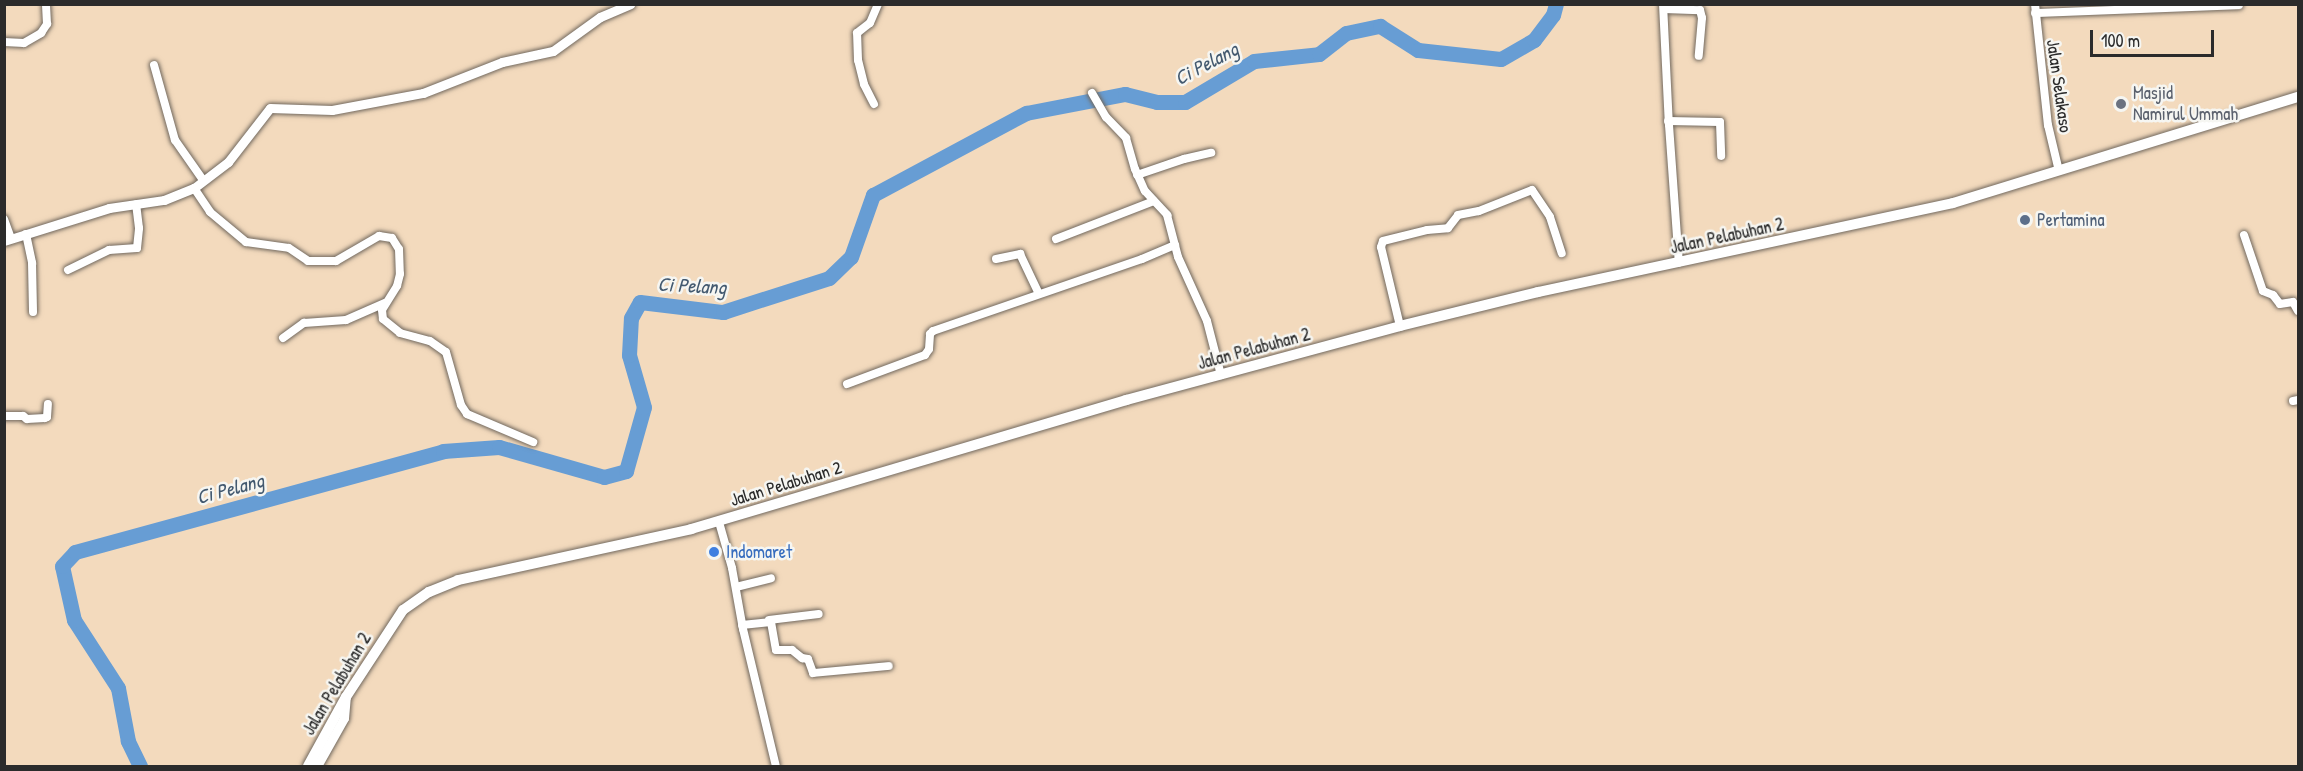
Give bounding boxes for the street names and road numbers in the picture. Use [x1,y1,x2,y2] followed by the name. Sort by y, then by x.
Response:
[2042,38,2076,134] street label: Jalan Selakaso
[1668,213,1786,259] street label: Jalan Pelabuhan 2
[1195,324,1313,374] street label: Jalan Pelabuhan 2
[728,457,844,511] street label: Jalan Pelabuhan 2
[298,629,376,739] street label: Jalan Pelabuhan 2

